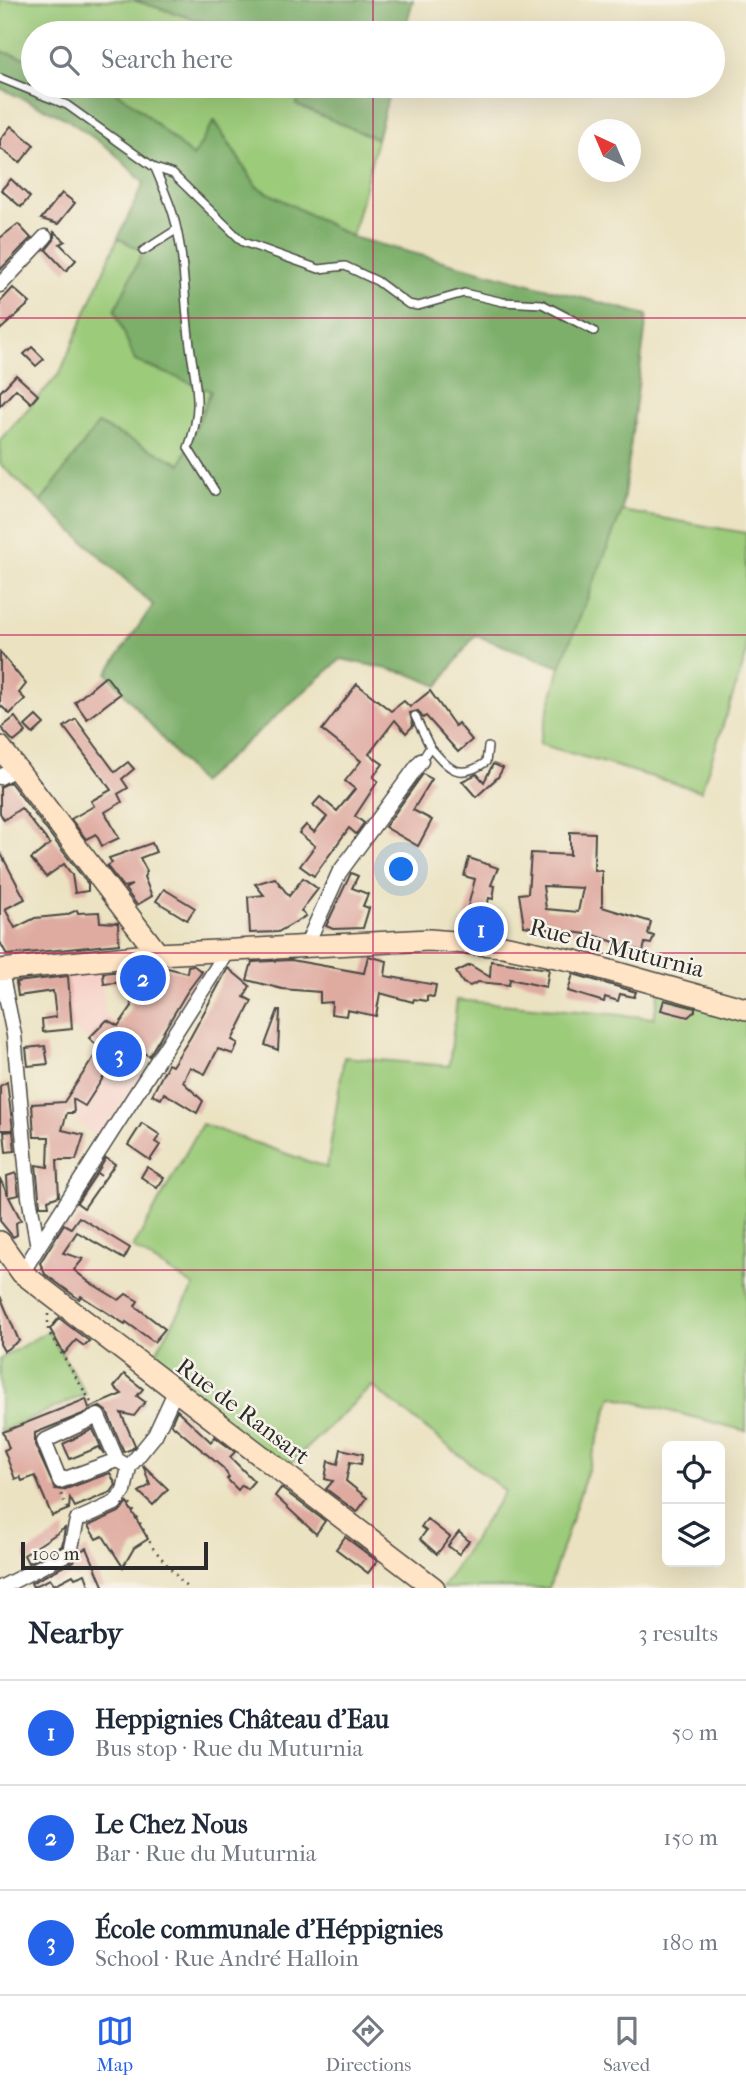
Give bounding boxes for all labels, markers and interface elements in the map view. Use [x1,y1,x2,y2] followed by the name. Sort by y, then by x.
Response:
[21,21,725,98] search box
[45,41,83,79] icon: search
[101,44,233,75] text: Search here
[578,119,641,182] north arrow
[384,852,418,886] your location
[458,903,504,955] pin: 1
[527,913,708,983] street label: Rue du Muturnia
[120,952,166,1004] pin: 2
[96,1028,142,1080] pin: 3
[171,1352,315,1470] street label: Rue de Ransart
[662,1441,725,1567] map controls
[662,1441,725,1504] button: locate
[662,1504,725,1567] button: layers
[21,1539,208,1571] scale bar
[32,1543,80,1565] text: 100 m
[28,1616,123,1651] text: Nearby
[638,1620,718,1647] text: 3 results
[95,1704,389,1735] text: Heppignies Château d'Eau
[47,1719,55,1746] text: 1
[671,1719,718,1746] text: 50 m
[95,1735,363,1762] text: Bus stop · Rue du Muturnia
[95,1809,248,1840] text: Le Chez Nous
[45,1824,57,1851] text: 2
[663,1824,718,1851] text: 150 m
[95,1840,316,1867] text: Bar · Rue du Muturnia
[95,1914,443,1945] text: École communale d'Héppignies
[46,1929,56,1956] text: 3
[661,1929,718,1956] text: 180 m
[95,1945,359,1972] text: School · Rue André Halloin
[96,2012,134,2076] tab: Map
[326,2012,411,2076] tab: Directions
[603,2012,650,2076] tab: Saved

